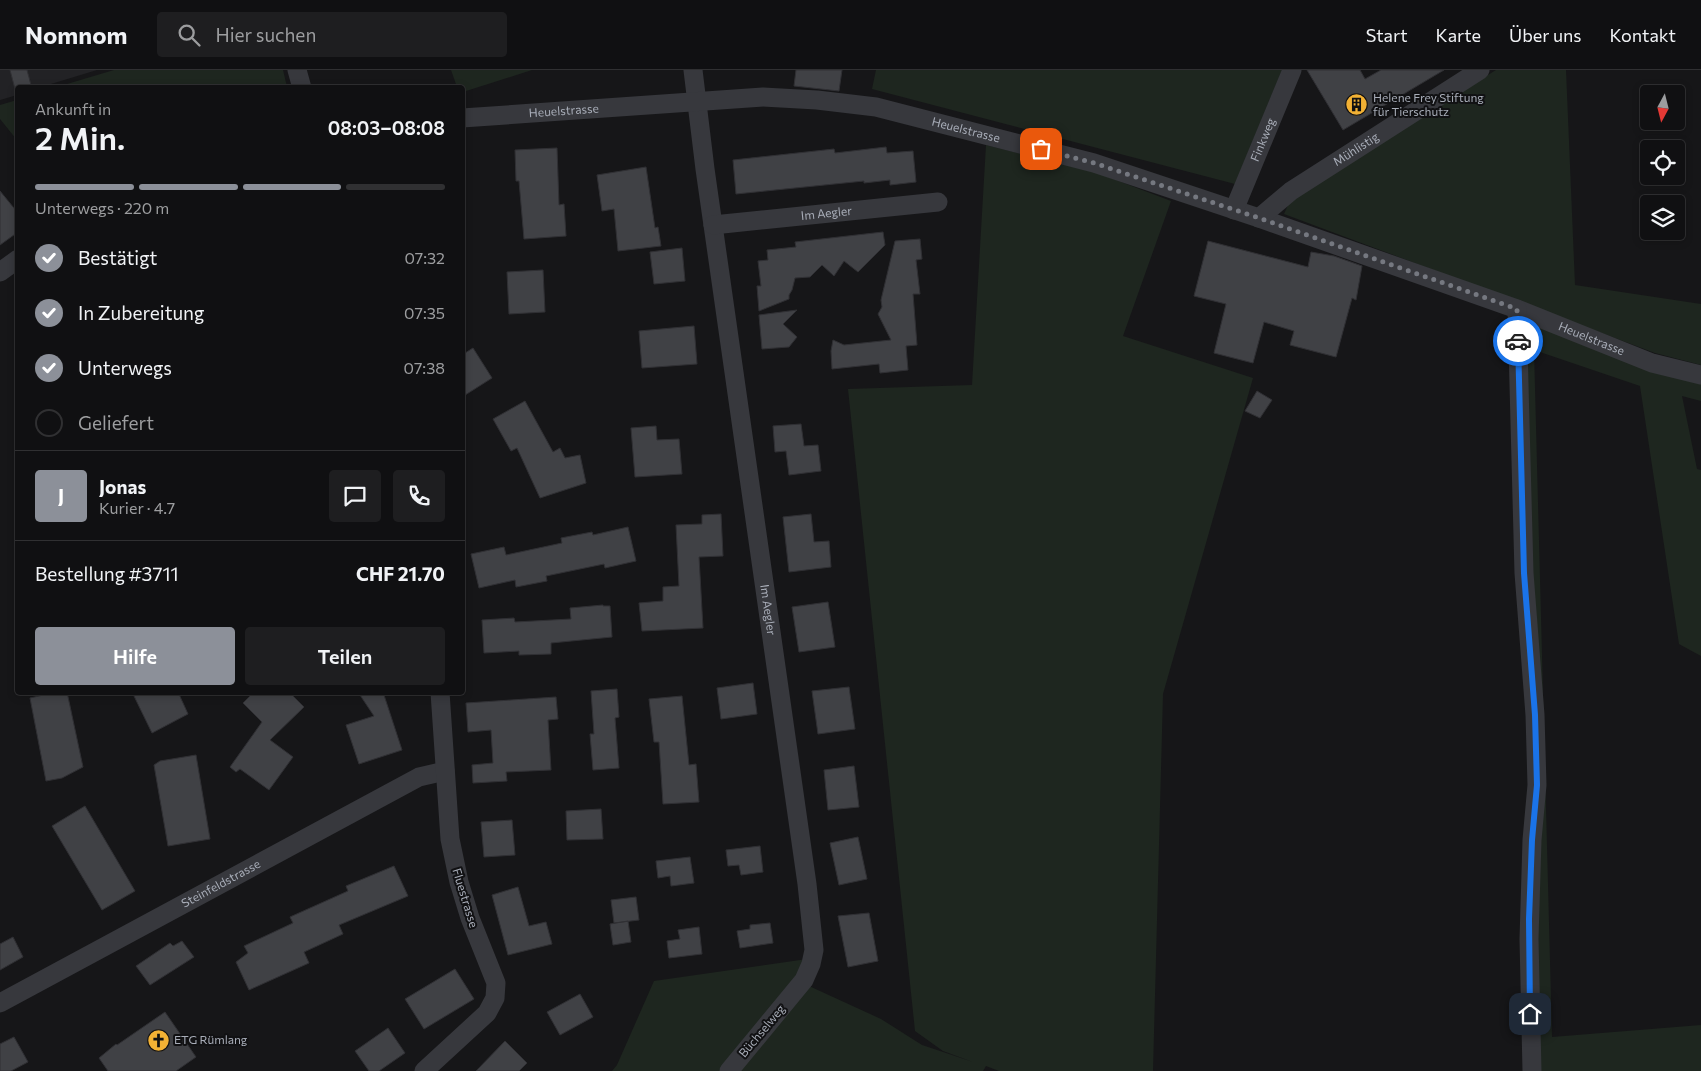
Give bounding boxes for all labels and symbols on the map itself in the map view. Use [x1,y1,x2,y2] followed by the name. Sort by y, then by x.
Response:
[1640,85,1685,130] north arrow
[1373,90,1484,118] place label: Helene Frey Stiftung für Tierschutz
[1345,93,1369,117] building icon: Helene Frey Stiftung für Tierschutz
[528,100,599,119] street label: Heuelstrasse
[930,114,1002,145] street label: Heuelstrasse
[1247,115,1278,163] street label: Finkweg
[1020,128,1062,170] pin
[1330,129,1381,168] street label: Mühlistig
[800,203,853,222] street label: Im Aegler
[1493,316,1543,366] courier
[1557,318,1627,357] street label: Heuelstrasse
[758,583,779,636] street label: Im Aegler
[179,856,262,910] street label: Steinfeldstrasse
[450,866,482,929] street label: Fluestrasse
[1509,993,1551,1035] pin
[735,1001,788,1059] street label: Büchselweg
[146,1028,170,1052] church icon: ETG Rümlang
[174,1032,248,1046] place label: ETG Rümlang

